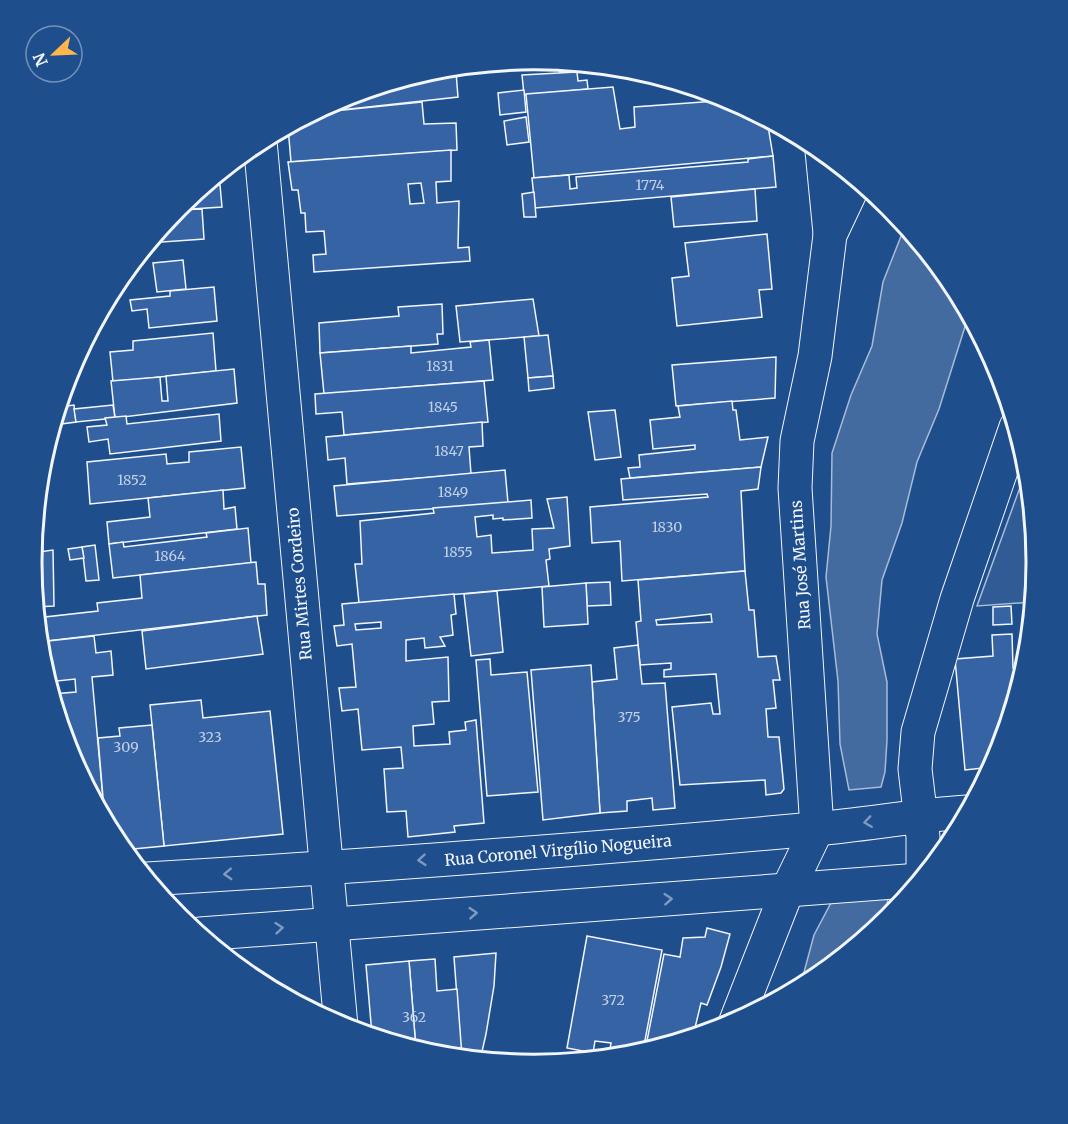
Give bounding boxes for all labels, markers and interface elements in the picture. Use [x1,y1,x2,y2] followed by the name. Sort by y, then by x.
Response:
[24,24,84,84] north arrow
[28,50,52,70] text: N
[636,176,665,194] house number: 1774
[426,357,454,375] house number: 1831
[428,398,458,416] house number: 1845
[434,442,464,460] house number: 1847
[117,471,147,489] house number: 1852
[438,483,468,501] house number: 1849
[785,499,815,630] street label: Rua José Martins
[282,507,316,661] street label: Rua Mirtes Cordeiro
[652,518,682,536] house number: 1830
[443,543,473,561] house number: 1855
[154,547,186,565] house number: 1864
[617,708,641,726] house number: 375
[198,728,222,746] house number: 323
[113,738,139,756] house number: 309
[863,816,872,828] one-way arrow
[444,830,673,870] street label: Rua Coronel Virgílio Nogueira
[418,854,427,867] one-way arrow
[223,867,232,880] one-way arrow
[663,893,672,906] one-way arrow
[469,907,478,920] one-way arrow
[274,921,283,934] one-way arrow
[601,991,625,1009] house number: 372
[402,1008,426,1026] house number: 362

